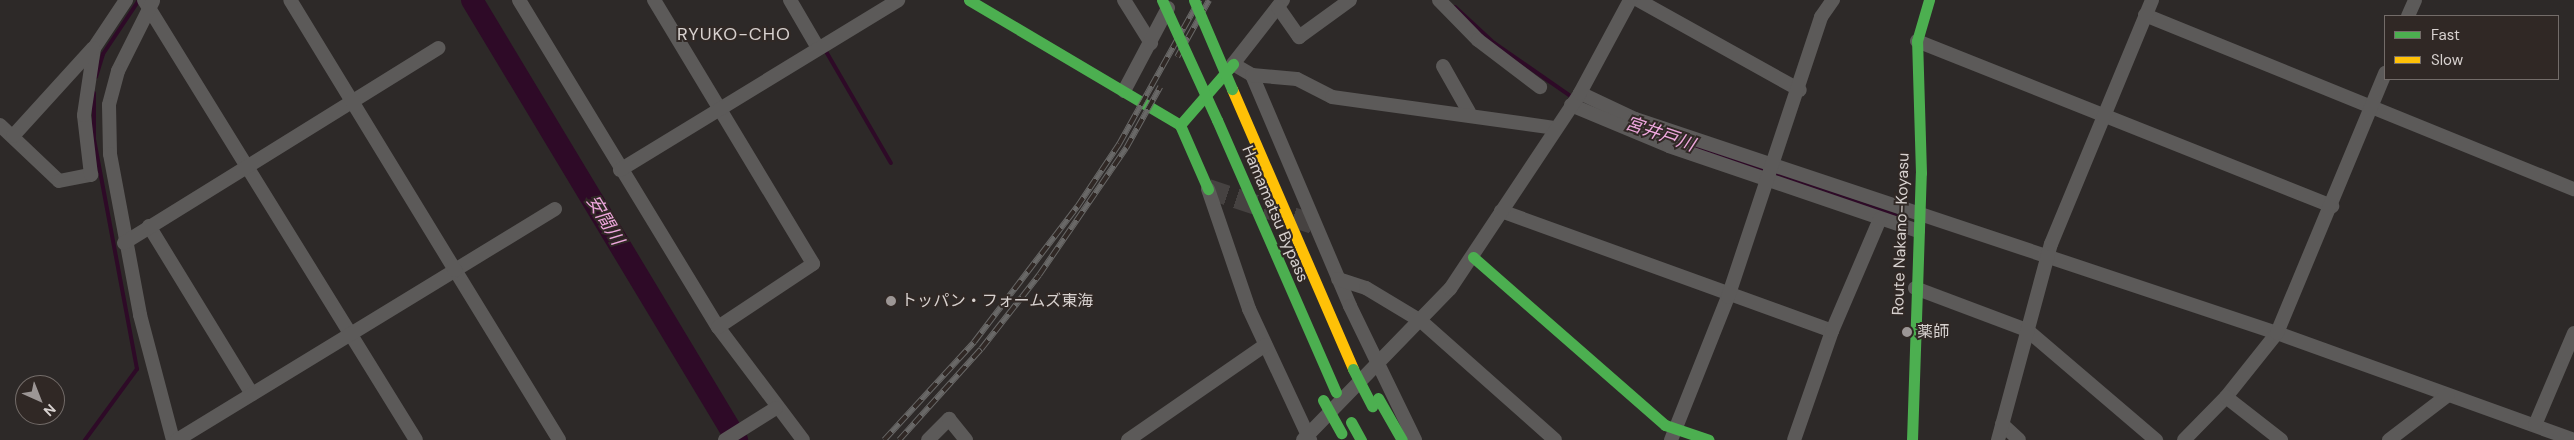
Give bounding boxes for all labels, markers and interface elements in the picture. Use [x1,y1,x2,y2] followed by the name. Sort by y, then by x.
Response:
[2384,15,2559,80] legend
[676,23,792,45] district label: RYUKO-CHO
[2431,25,2460,45] text: Fast
[2431,50,2463,70] text: Slow
[1622,112,1698,156] water label: 宮井戸川
[1238,143,1312,285] street label: Hamamatsu Bypass
[1889,152,1913,316] street label: Route Nakano-Koyasu
[582,191,628,249] water label: 安間川
[901,291,1093,311] place label: トッパン・フォームズ東海
[885,295,897,307] marker: トッパン・フォームズ東海
[1917,322,1949,342] place label: 薬師
[1901,326,1913,338] marker: 薬師
[15,375,65,425] north arrow
[40,400,60,420] text: N

